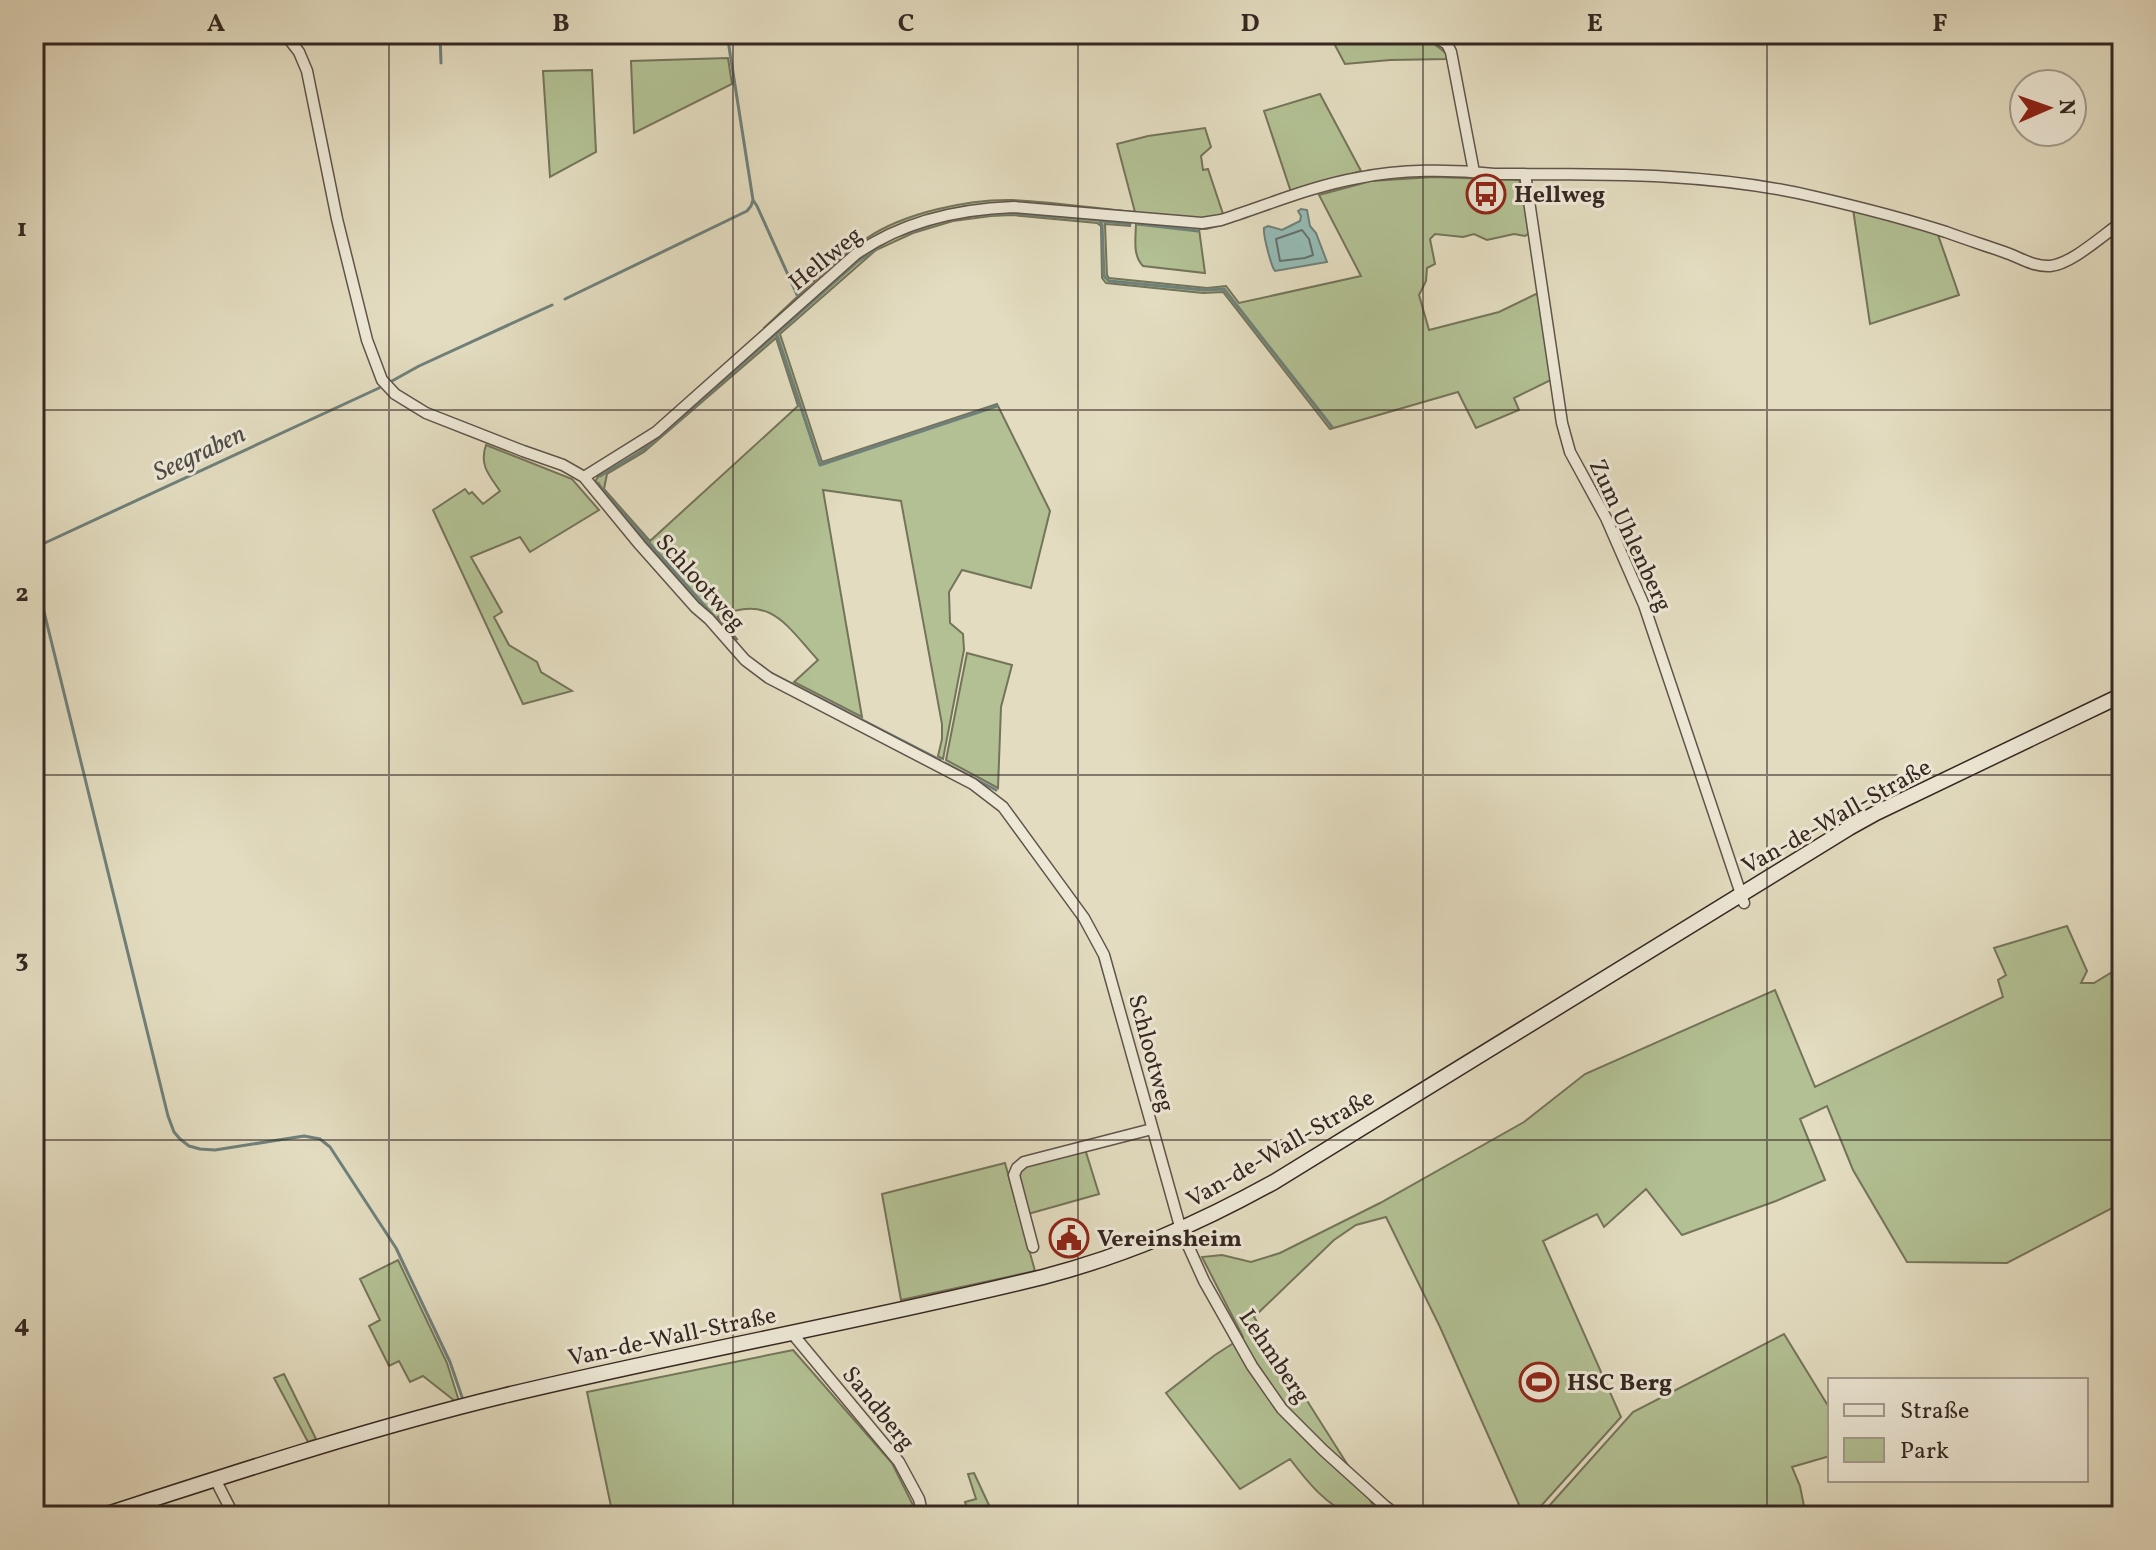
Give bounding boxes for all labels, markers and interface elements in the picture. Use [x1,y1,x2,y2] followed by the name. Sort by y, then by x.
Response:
[207,6,226,42] text: A
[552,6,570,42] text: B
[898,6,914,42] text: C
[1240,6,1260,42] text: D
[1587,6,1603,42] text: E
[1932,6,1948,42] text: F
[2008,68,2088,148] north arrow
[2050,99,2081,116] text: N
[1465,173,1507,215] bus stop icon: Hellweg
[1514,179,1605,213] place label: Hellweg
[17,211,27,247] text: 1
[782,219,870,300] street label: Hellweg
[148,417,252,491] water label: Seegraben
[1579,454,1679,618] street label: Zum Uhlenberg
[646,527,753,640] street label: Schlootweg
[15,576,29,612] text: 2
[1736,751,1938,884] street label: Van-de-Wall-Straße
[15,942,29,978] text: 3
[1118,991,1182,1116] street label: Schlootweg
[1181,1082,1381,1217] street label: Van-de-Wall-Straße
[1048,1217,1090,1259] public building icon: Vereinsheim
[1097,1223,1242,1257] place label: Vereinsheim
[565,1299,780,1377] street label: Van-de-Wall-Straße
[1229,1303,1317,1411] street label: Lehmberg
[14,1307,30,1343] text: 4
[833,1360,922,1459] street label: Sandberg
[1518,1361,1560,1403] sports icon: HSC Berg
[1567,1367,1672,1401] place label: HSC Berg
[1828,1378,2088,1482] legend
[1900,1395,1969,1429] text: Straße
[1900,1435,1949,1469] text: Park

